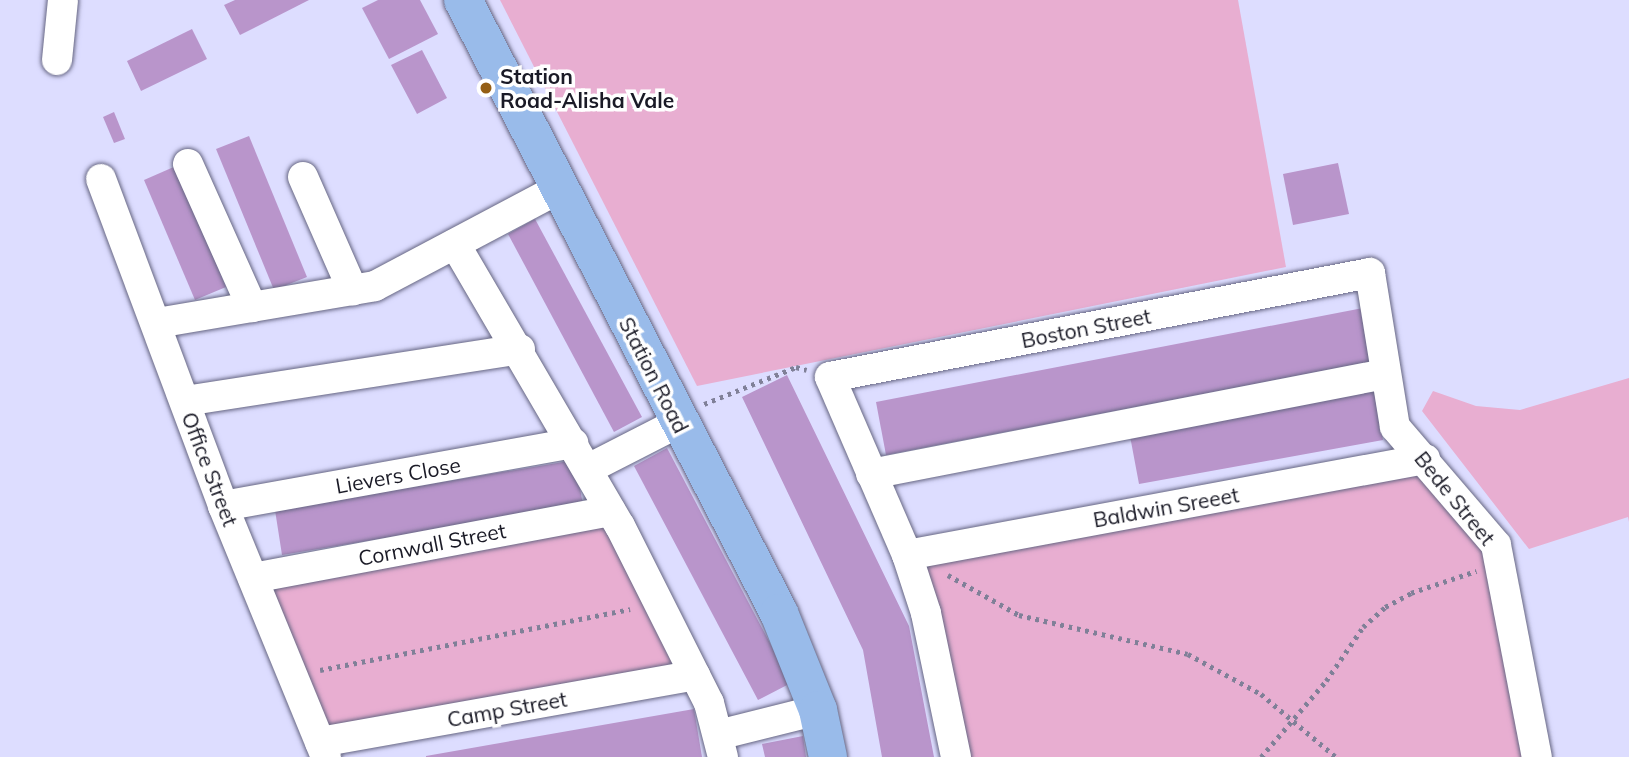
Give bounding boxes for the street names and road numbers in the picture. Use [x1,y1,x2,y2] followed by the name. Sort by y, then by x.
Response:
[1019,303,1153,353] street label: Boston Street
[614,313,694,437] street label: Station Road
[177,408,243,530] street label: Office Street
[1410,446,1500,550] street label: Bede Street
[333,452,463,498] street label: Lievers Close
[1091,482,1241,532] street label: Baldwin Sreeet
[356,517,508,571] street label: Cornwall Street
[445,686,569,732] street label: Camp Street

